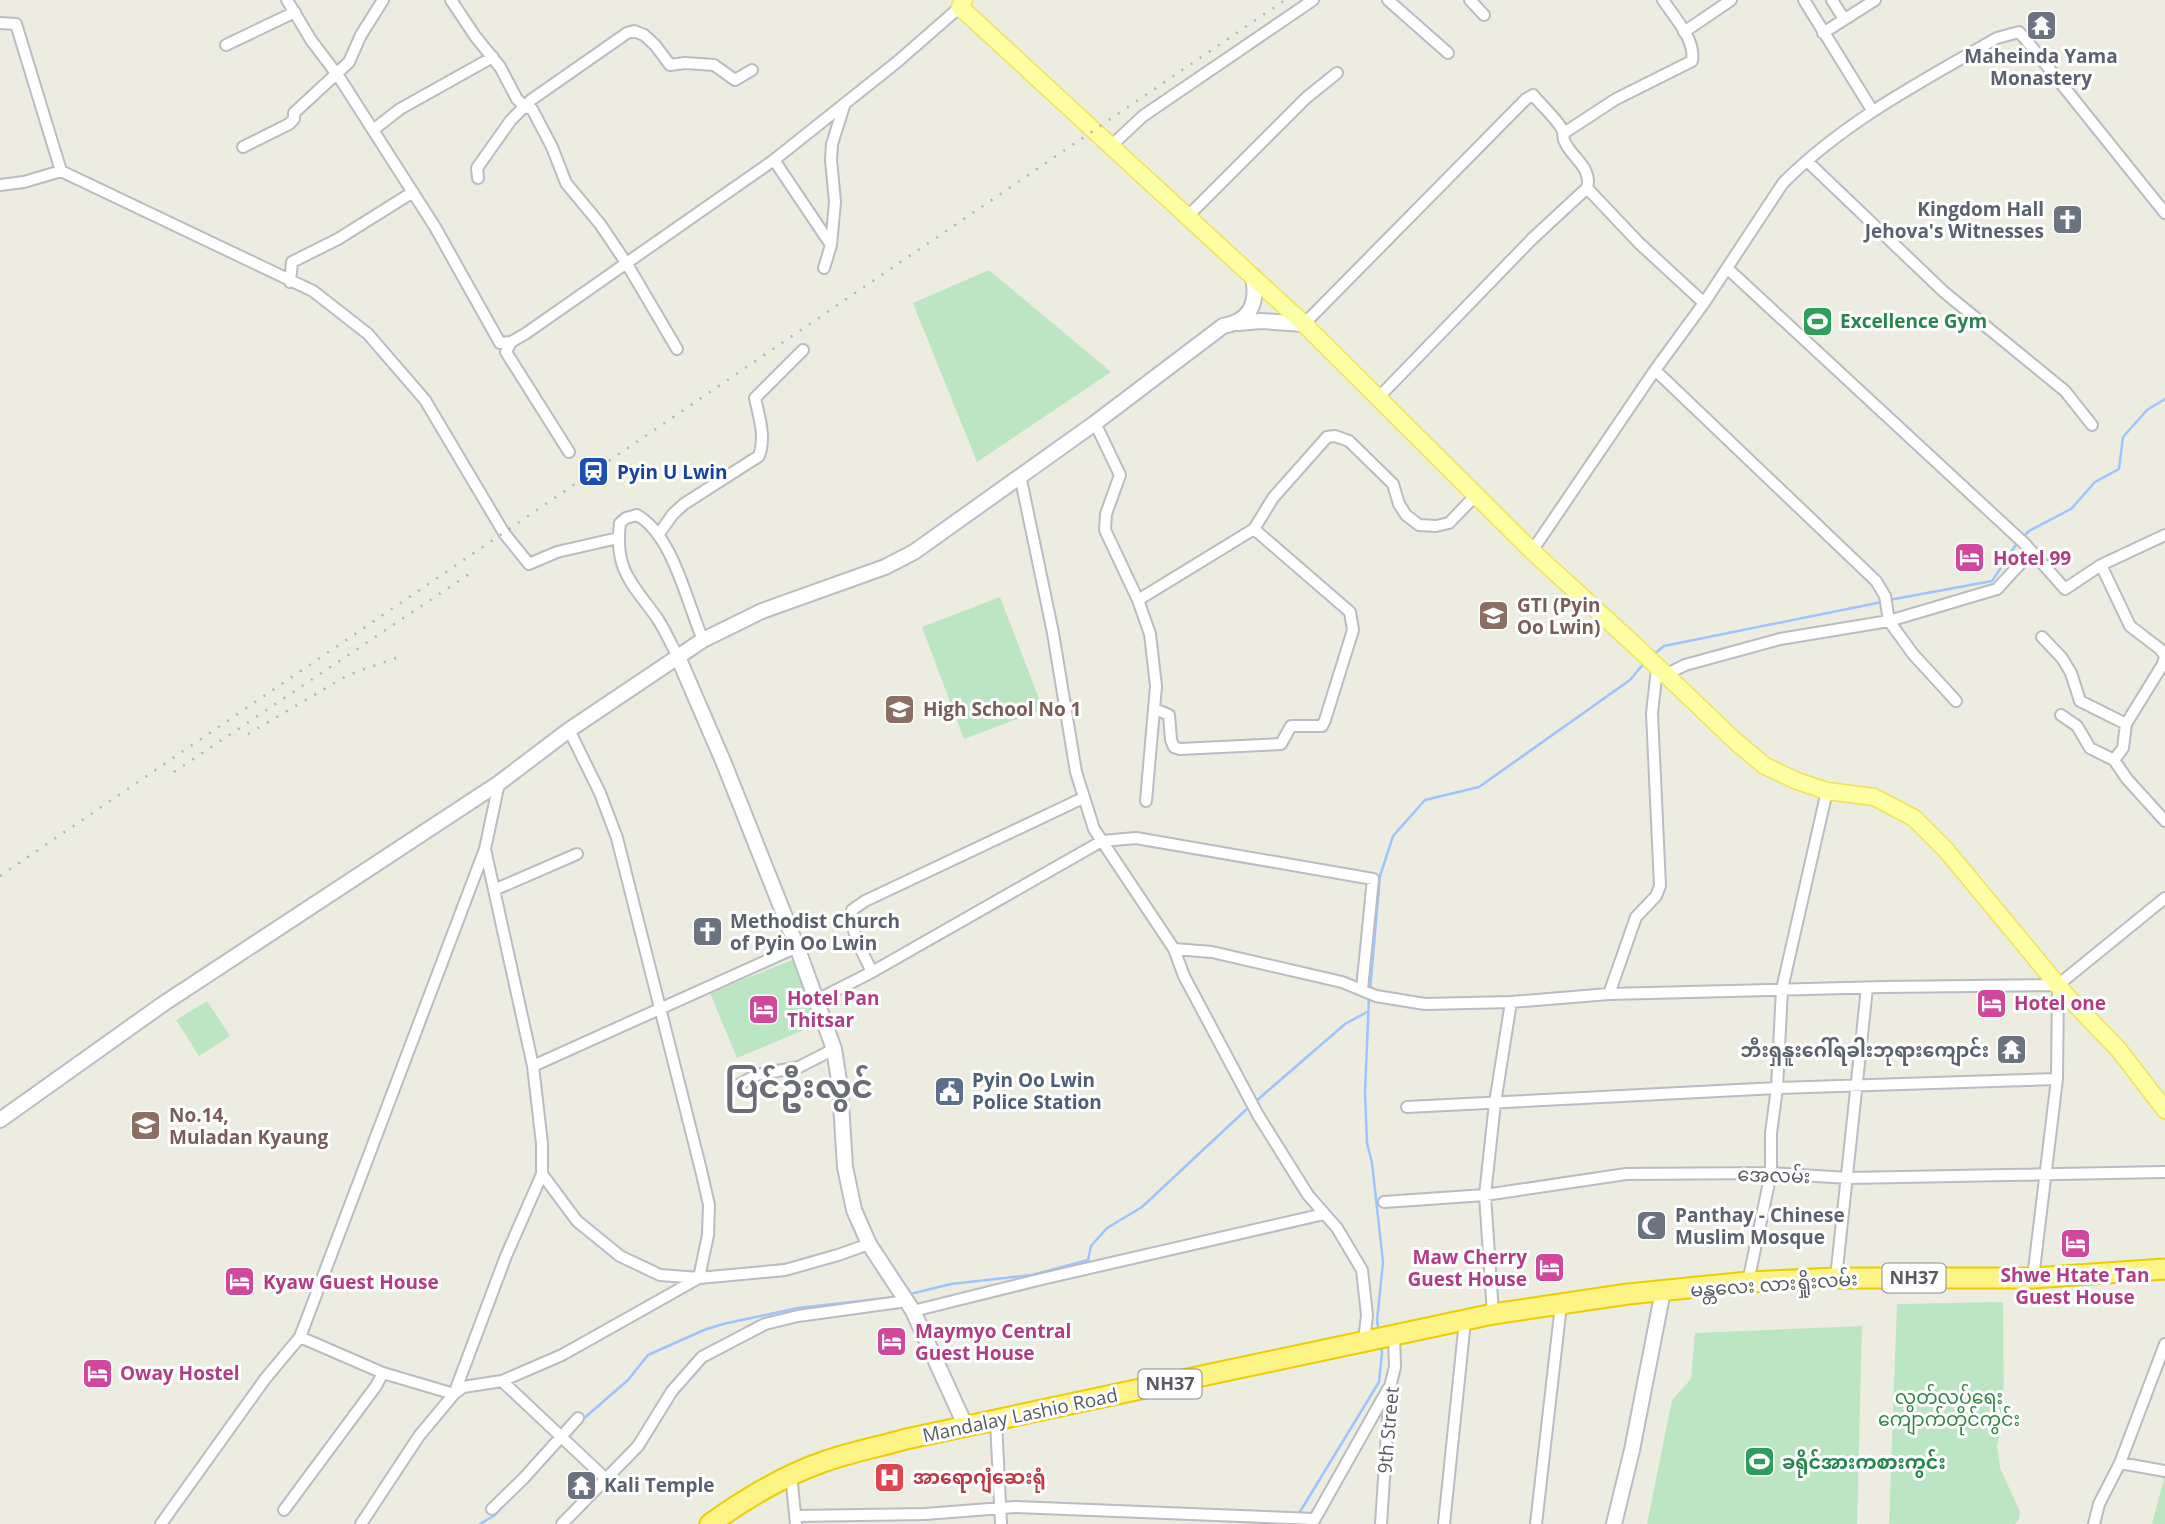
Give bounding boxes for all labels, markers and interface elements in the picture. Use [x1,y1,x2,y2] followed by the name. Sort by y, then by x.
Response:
[2024,8,2058,42] temple icon: Maheinda Yama Monastery
[1964,43,2118,91] place label: Maheinda Yama Monastery
[1863,196,2044,244] place label: Kingdom Hall Jehova's Witnesses
[2050,203,2084,237] church icon: Kingdom Hall Jehova's Witnesses
[1800,304,1834,338] sports icon: Excellence Gym
[1840,308,1987,334] place label: Excellence Gym
[577,455,611,489] station icon: Pyin U Lwin
[617,459,728,485] place label: Pyin U Lwin
[1953,541,1987,575] hotel icon: Hotel 99
[1993,545,2071,571] place label: Hotel 99
[1517,592,1601,640] place label: GTI (Pyin Oo Lwin)
[1477,599,1511,633] school or university icon: GTI (Pyin Oo Lwin)
[883,692,917,726] school or university icon: High School No 1
[923,696,1082,722] place label: High School No 1
[730,908,900,956] place label: Methodist Church of Pyin Oo Lwin
[690,915,724,949] church icon: Methodist Church of Pyin Oo Lwin
[787,985,879,1033] place label: Hotel Pan Thitsar
[1974,986,2008,1020] hotel icon: Hotel one
[2014,990,2106,1016] place label: Hotel one
[747,992,781,1026] hotel icon: Hotel Pan Thitsar
[1995,1033,2029,1067] temple icon: ဘီးရှနူးဂေါ်ရခါးဘုရားကျောင်း
[1740,1037,1989,1067] place label: ဘီးရှနူးဂေါ်ရခါးဘုရားကျောင်း
[725,1063,873,1113] district label: ပြင်ဦးလွင်
[972,1067,1102,1115] place label: Pyin Oo Lwin Police Station
[932,1074,966,1108] public building icon: Pyin Oo Lwin Police Station
[169,1102,328,1150] place label: No.14, Muladan Kyaung
[129,1109,163,1143] school or university icon: No.14, Muladan Kyaung
[1737,1160,1811,1189] street label: အေလမ်း
[1675,1202,1845,1250] place label: Panthay - Chinese Muslim Mosque
[1635,1209,1669,1243] mosque icon: Panthay - Chinese Muslim Mosque
[2058,1227,2092,1261] hotel icon: Shwe Htate Tan Guest House
[1407,1244,1527,1292] place label: Maw Cherry Guest House
[1533,1251,1567,1285] hotel icon: Maw Cherry Guest House
[2000,1262,2150,1310] place label: Shwe Htate Tan Guest House
[1689,1264,1859,1306] street label: မန္တလေး လားရှိုးလမ်း
[1882,1264,1946,1293] road number: NH37
[223,1265,257,1299] hotel icon: Kyaw Guest House
[263,1269,439,1295] place label: Kyaw Guest House
[915,1318,1071,1366] place label: Maymyo Central Guest House
[875,1325,909,1359] hotel icon: Maymyo Central Guest House
[80,1356,114,1390] hotel icon: Oway Hostel
[120,1360,240,1386] place label: Oway Hostel
[1138,1370,1202,1399] road number: NH37
[920,1382,1120,1448] street label: Mandalay Lashio Road
[1878,1383,2020,1436] park label: လွတ်လပ်ရေး ကျောက်တိုင်ကွင်း
[1371,1385,1405,1475] street label: 9th Street
[1742,1445,1776,1479] sports icon: ခရိုင်အားကစားကွင်း
[1782,1449,1946,1478] place label: ခရိုင်အားကစားကွင်း
[873,1460,907,1494] hospital icon: အာရောဂျံဆေးရုံ
[913,1464,1046,1494] place label: အာရောဂျံဆေးရုံ
[564,1468,598,1502] temple icon: Kali Temple
[604,1472,715,1498] place label: Kali Temple

